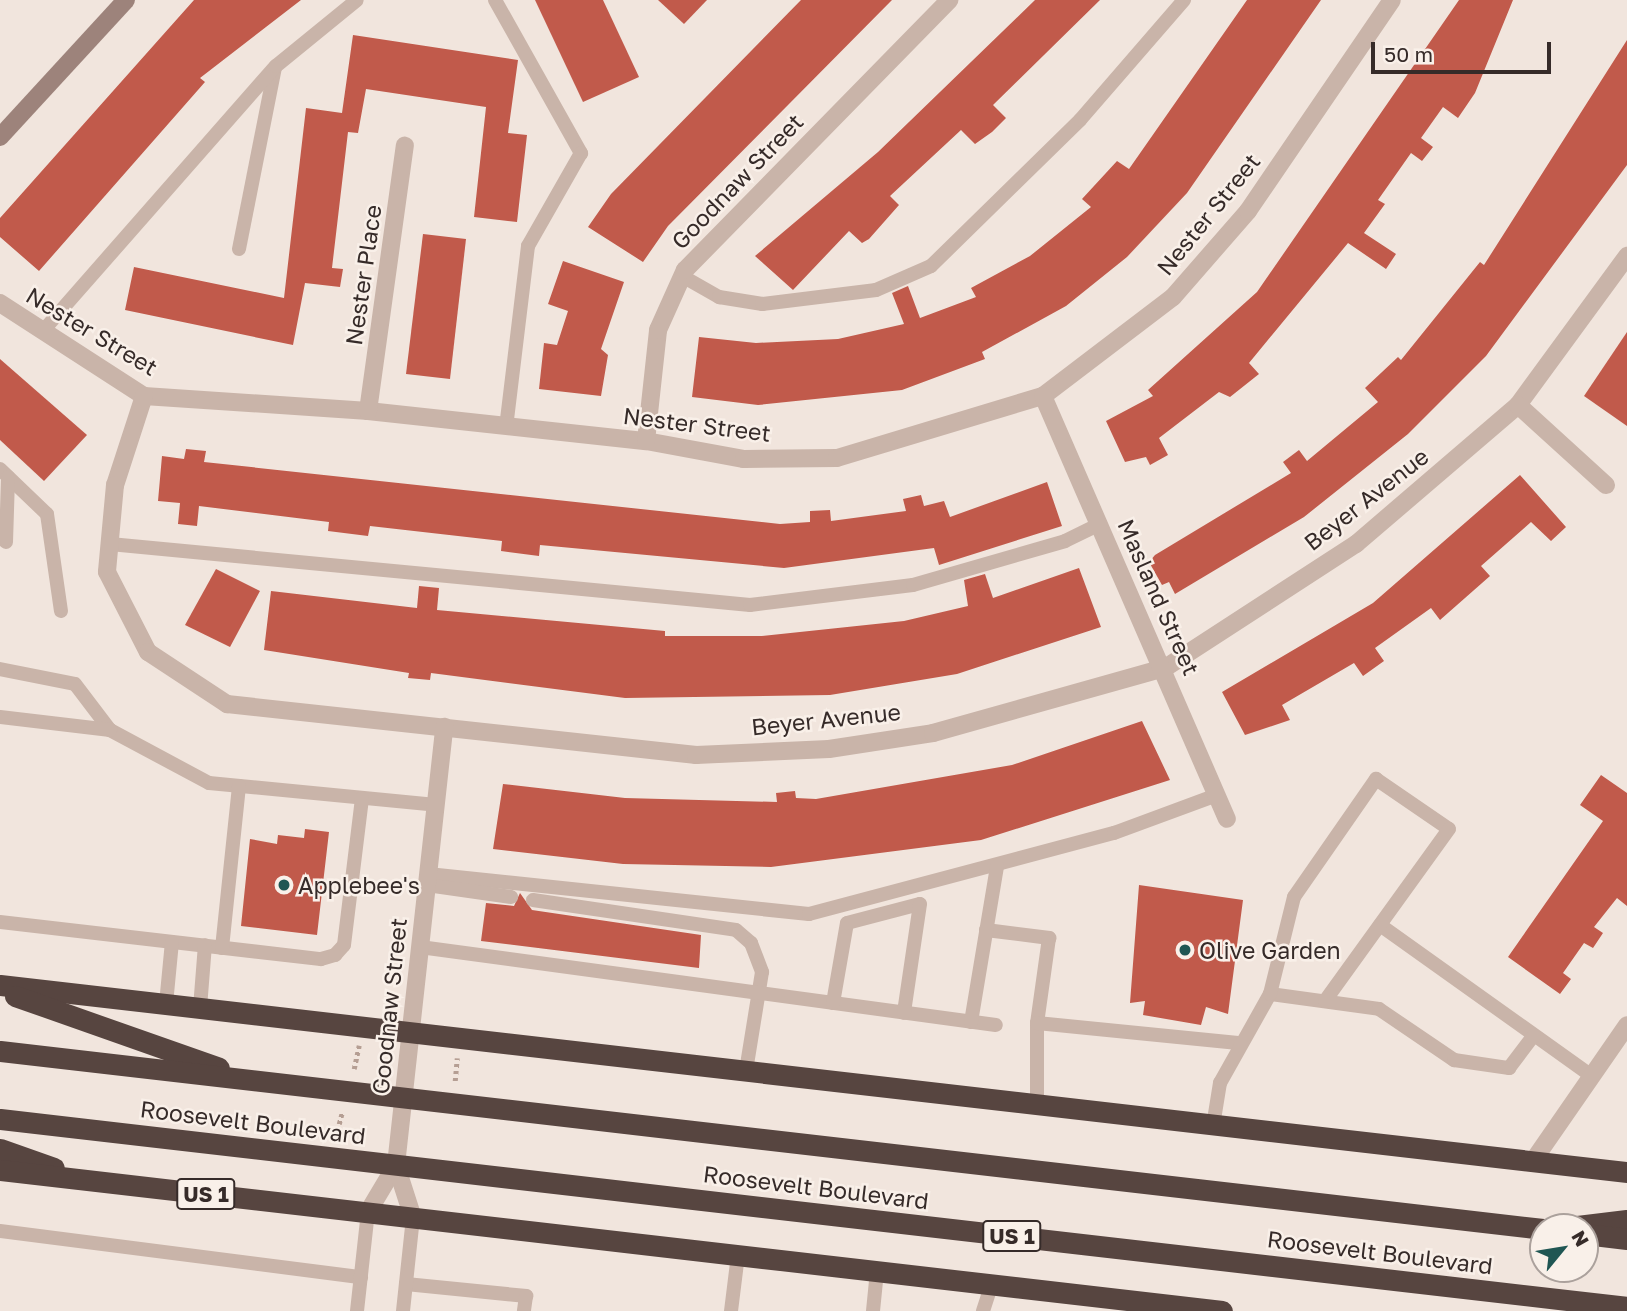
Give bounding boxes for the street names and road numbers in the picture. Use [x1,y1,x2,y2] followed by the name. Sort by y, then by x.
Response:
[665,108,809,254] street label: Goodnaw Street
[1151,148,1265,280] street label: Nester Street
[339,203,387,347] street label: Nester Place
[21,281,163,381] street label: Nester Street
[622,401,772,447] street label: Nester Street
[1298,442,1434,556] street label: Beyer Avenue
[1112,515,1206,679] street label: Masland Street
[750,697,902,741] street label: Beyer Avenue
[366,916,412,1096] street label: Goodnaw Street
[139,1094,367,1150] street label: Roosevelt Boulevard
[702,1159,930,1215] street label: Roosevelt Boulevard
[176,1176,236,1212] road number: US 1
[982,1218,1042,1254] road number: US 1
[1266,1224,1494,1280] street label: Roosevelt Boulevard

